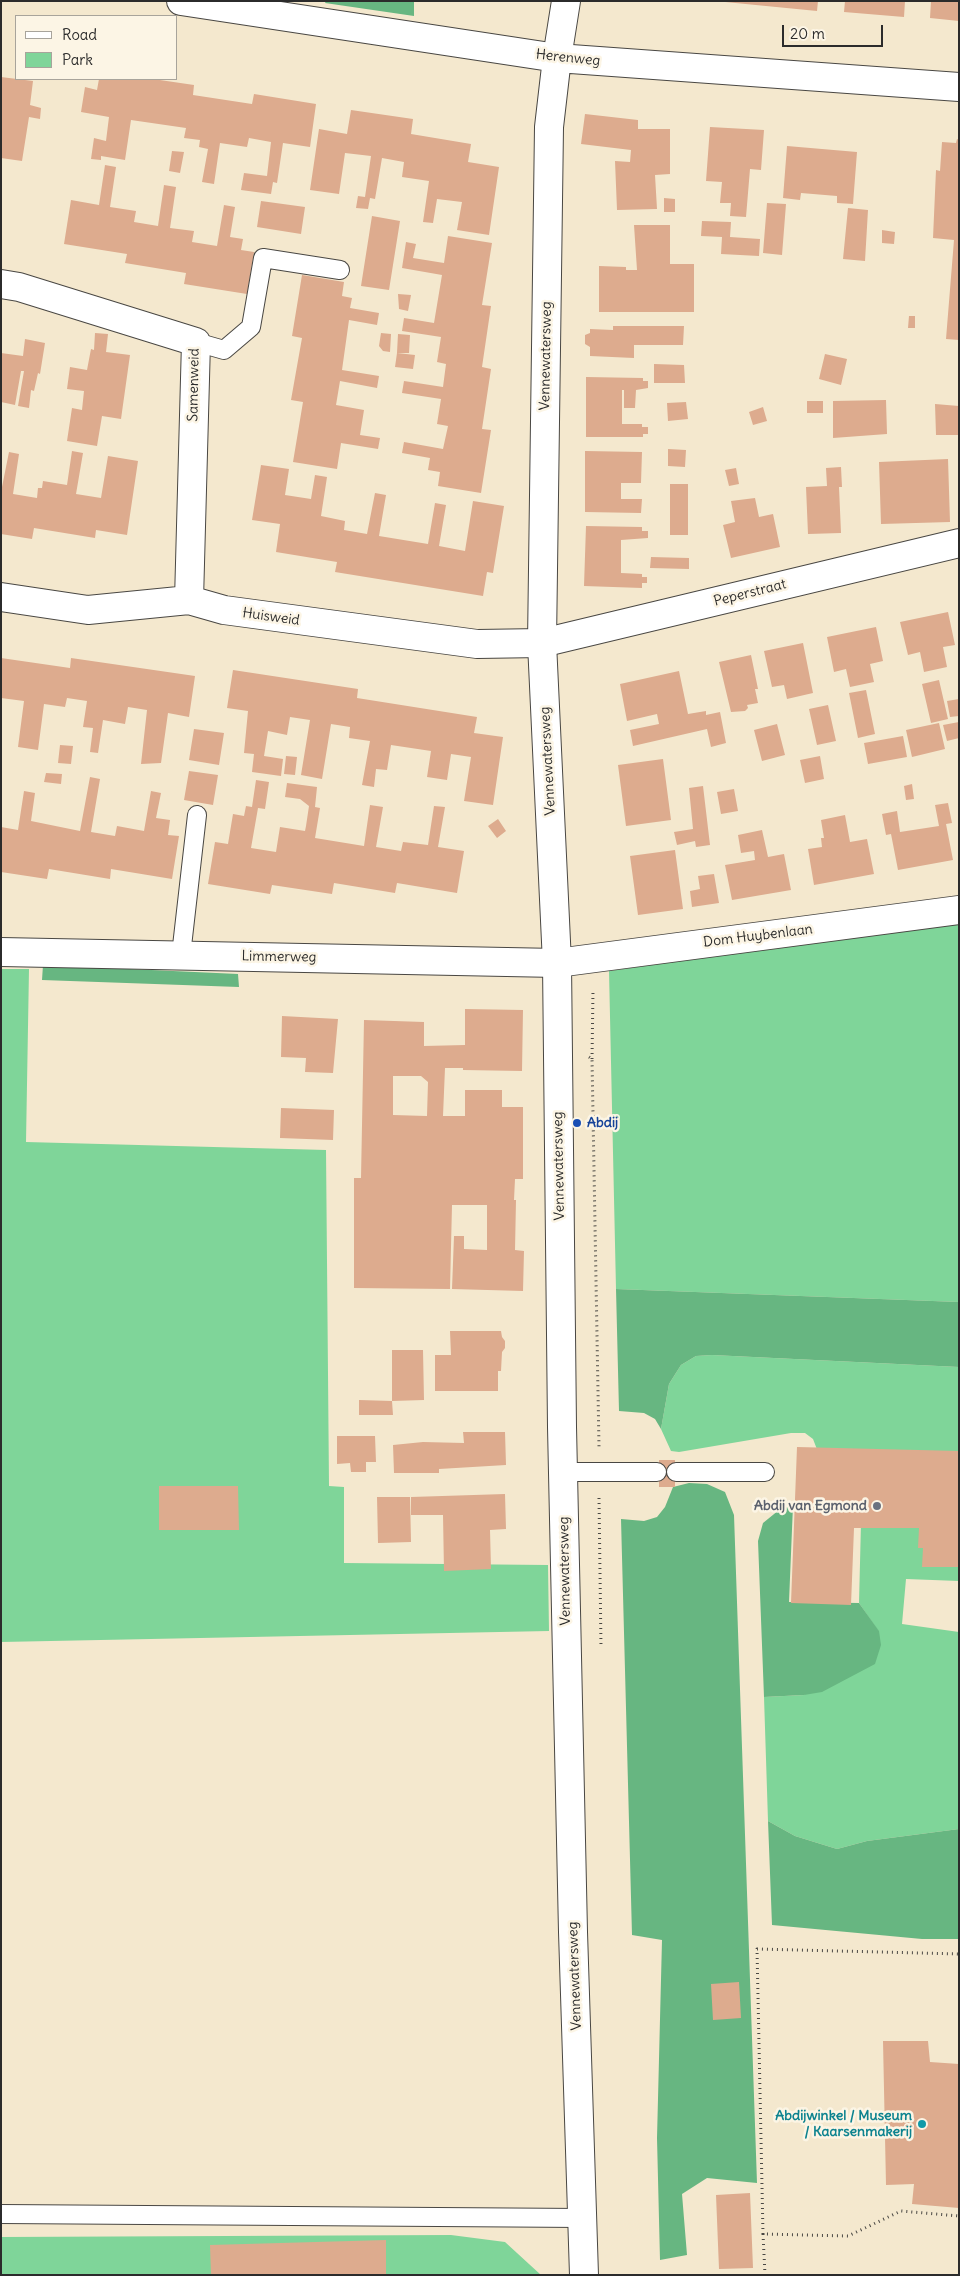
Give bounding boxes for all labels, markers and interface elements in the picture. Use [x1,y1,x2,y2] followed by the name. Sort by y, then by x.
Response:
[15,15,178,80] legend
[785,15,886,47] scale bar
[790,24,825,43] text: 20 m
[62,25,97,44] text: Road
[535,46,601,70] street label: Herenweg
[62,50,93,69] text: Park
[537,301,555,411] street label: Vennewatersweg
[185,348,203,422] street label: Samenweid
[712,576,788,610] street label: Peperstraat
[241,605,301,629] street label: Huisweid
[537,706,559,816] street label: Vennewatersweg
[702,921,814,951] street label: Dom Huybenlaan
[241,948,317,966] street label: Limmerweg
[550,1111,568,1221] street label: Vennewatersweg
[587,1115,618,1131] place label: Abdij
[571,1117,583,1129] marker: Abdij
[754,1498,867,1514] place label: Abdij van Egmond
[871,1500,883,1512] marker: Abdij van Egmond
[556,1516,574,1626] street label: Vennewatersweg
[565,1921,585,2031] street label: Vennewatersweg
[775,2108,912,2140] place label: Abdijwinkel / Museum / Kaarsenmakerij
[916,2118,928,2130] marker: Abdijwinkel / Museum / Kaarsenmakerij

